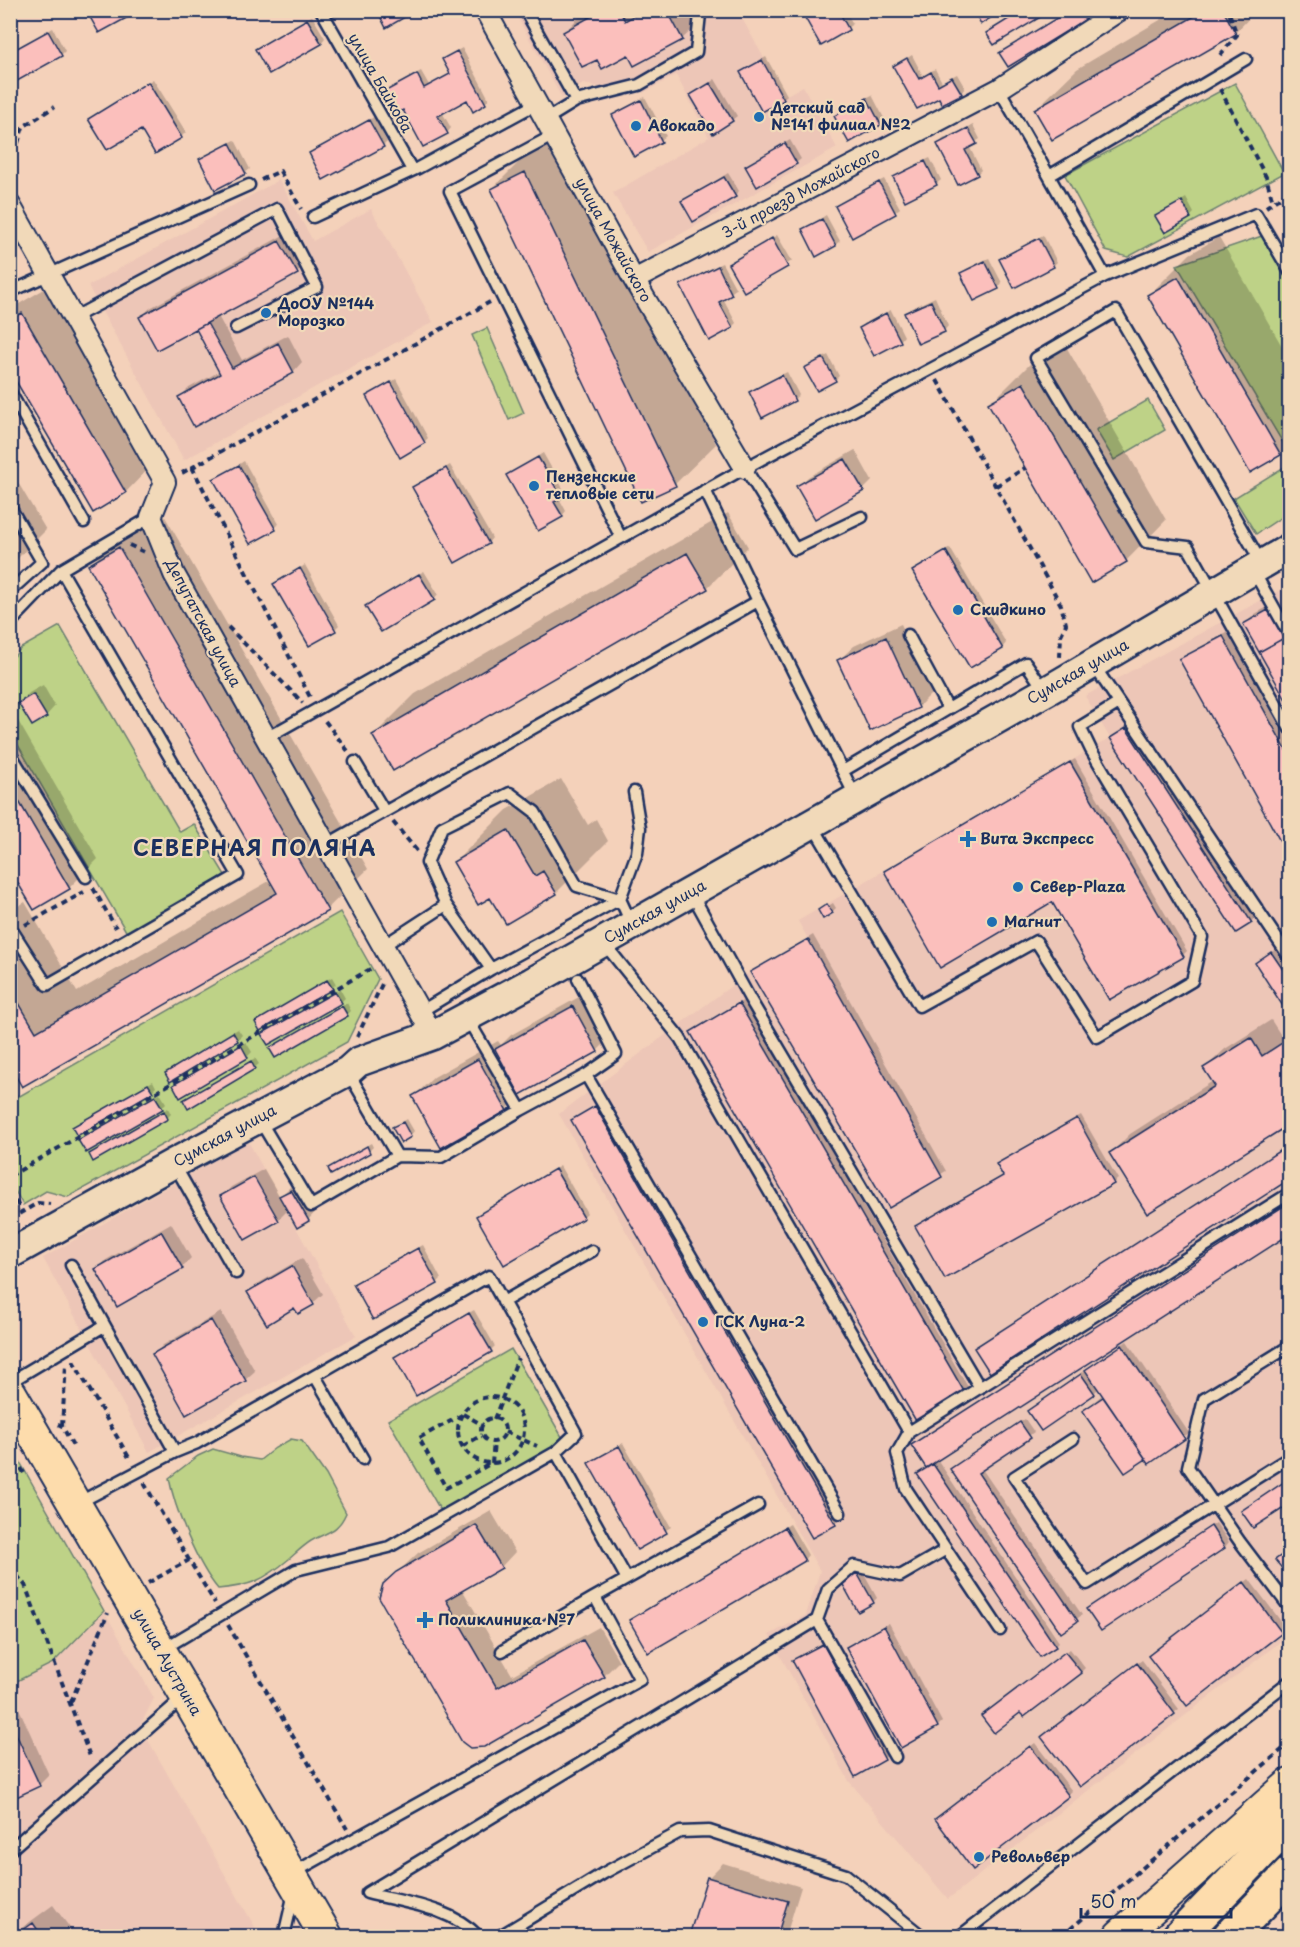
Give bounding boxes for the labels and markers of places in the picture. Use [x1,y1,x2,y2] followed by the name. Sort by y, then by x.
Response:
[770,95,911,135] place label: Детский сад №141 филиал №2
[752,110,766,124] marker: Детский сад №141 филиал №2
[647,113,715,136] place label: Авокадо
[629,119,643,133] marker: Авокадо
[277,291,374,331] place label: ДоОУ №144 Морозко
[259,306,273,320] marker: ДоОУ №144 Морозко
[546,464,655,504] place label: Пензенские тепловые сети
[527,479,541,493] marker: Пензенские тепловые сети
[970,597,1046,620] place label: Скидкино
[951,603,965,617] marker: Скидкино
[980,826,1094,849] place label: Вита Экспресс
[961,832,975,846] marker: Вита Экспресс
[1030,874,1126,897] place label: Север-Plaza
[1011,880,1025,894] marker: Север-Plaza
[1004,909,1062,932] place label: Магнит
[985,915,999,929] marker: Магнит
[715,1309,806,1332] place label: ГСК Луна-2
[696,1315,710,1329] marker: ГСК Луна-2
[438,1607,575,1630] place label: Поликлиника №7
[416,1611,434,1629] marker: Поликлиника №7
[991,1844,1070,1867] place label: Револьвер
[972,1850,986,1864] marker: Револьвер

